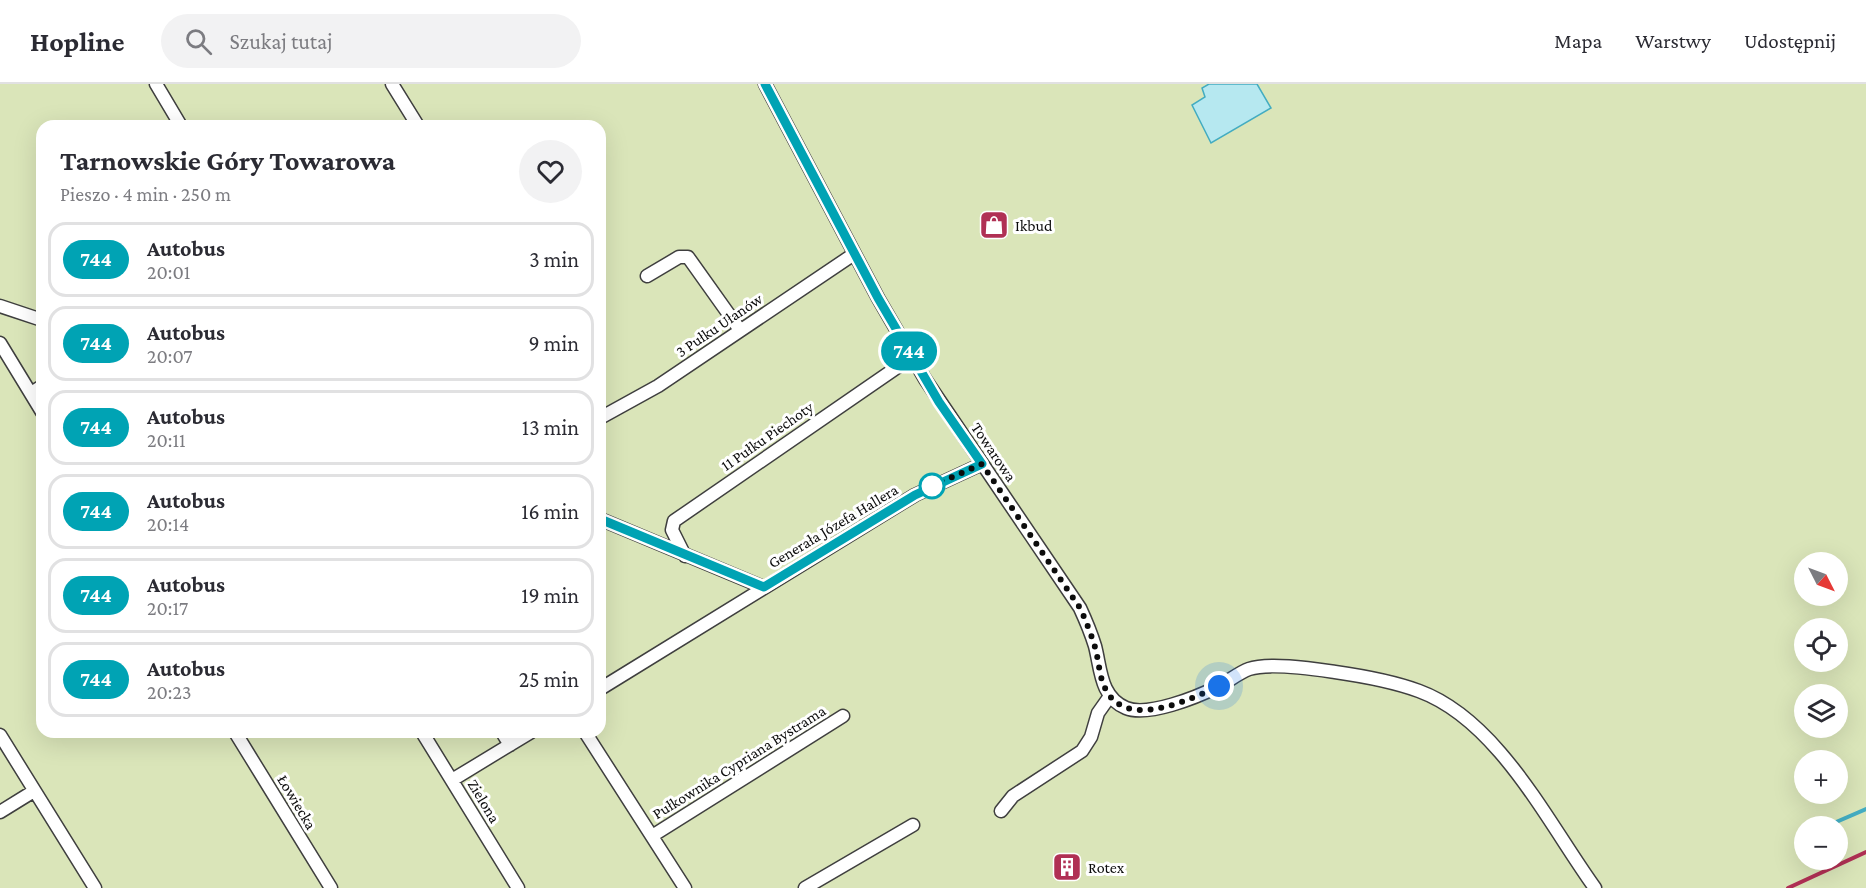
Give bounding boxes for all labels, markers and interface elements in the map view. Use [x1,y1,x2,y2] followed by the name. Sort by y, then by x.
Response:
[161,14,581,68] search box
[182,25,215,58] icon: search
[30,26,125,57] text: Hopline
[230,29,333,54] text: Szukaj tutaj
[1554,29,1602,53] text: Mapa
[1635,29,1711,53] text: Warstwy
[1744,29,1836,53] text: Udostępnij
[519,140,582,203] button: heart
[60,145,395,176] text: Tarnowskie Góry Towarowa
[60,183,231,205] text: Pieszo · 4 min · 250 m
[978,209,1010,241] shop icon: Ikbud
[1015,217,1053,234] place label: Ikbud
[147,236,225,261] text: Autobus
[80,247,112,271] text: 744
[529,247,579,272] text: 3 min
[147,261,190,283] text: 20:01
[673,290,766,360] street label: 3 Pułku Ułanów
[147,320,225,345] text: Autobus
[80,331,112,355] text: 744
[528,331,579,356] text: 9 min
[874,332,944,370] line badge: 744
[893,339,925,363] text: 744
[147,345,192,367] text: 20:07
[718,398,817,475] street label: 11 Pułku Piechoty
[147,404,225,429] text: Autobus
[80,415,112,439] text: 744
[522,415,579,440] text: 13 min
[968,419,1020,485] street label: Towarowa
[147,429,186,451] text: 20:11
[919,473,945,499] unlabelled marker
[765,480,902,572] street label: Generała Józefa Hallera
[147,488,225,513] text: Autobus
[80,499,112,523] text: 744
[521,499,579,524] text: 16 min
[147,513,189,535] text: 20:14
[1794,552,1848,606] north arrow
[1794,552,1848,870] map controls
[147,572,225,597] text: Autobus
[80,583,112,607] text: 744
[521,583,579,608] text: 19 min
[147,597,188,619] text: 20:17
[1794,618,1848,672] button: locate
[147,656,225,681] text: Autobus
[80,667,112,691] text: 744
[519,667,579,692] text: 25 min
[1204,671,1234,701] your location
[147,681,191,703] text: 20:23
[1794,684,1848,738] button: layers
[649,701,830,823] street label: Pułkownika Cypriana Bystrama
[1794,750,1848,804] button: +
[274,772,320,833] street label: Łowiecka
[464,776,504,826] street label: Zielona
[1794,816,1848,870] button: −
[1051,851,1083,883] building icon: Rotex
[1088,859,1125,876] place label: Rotex

